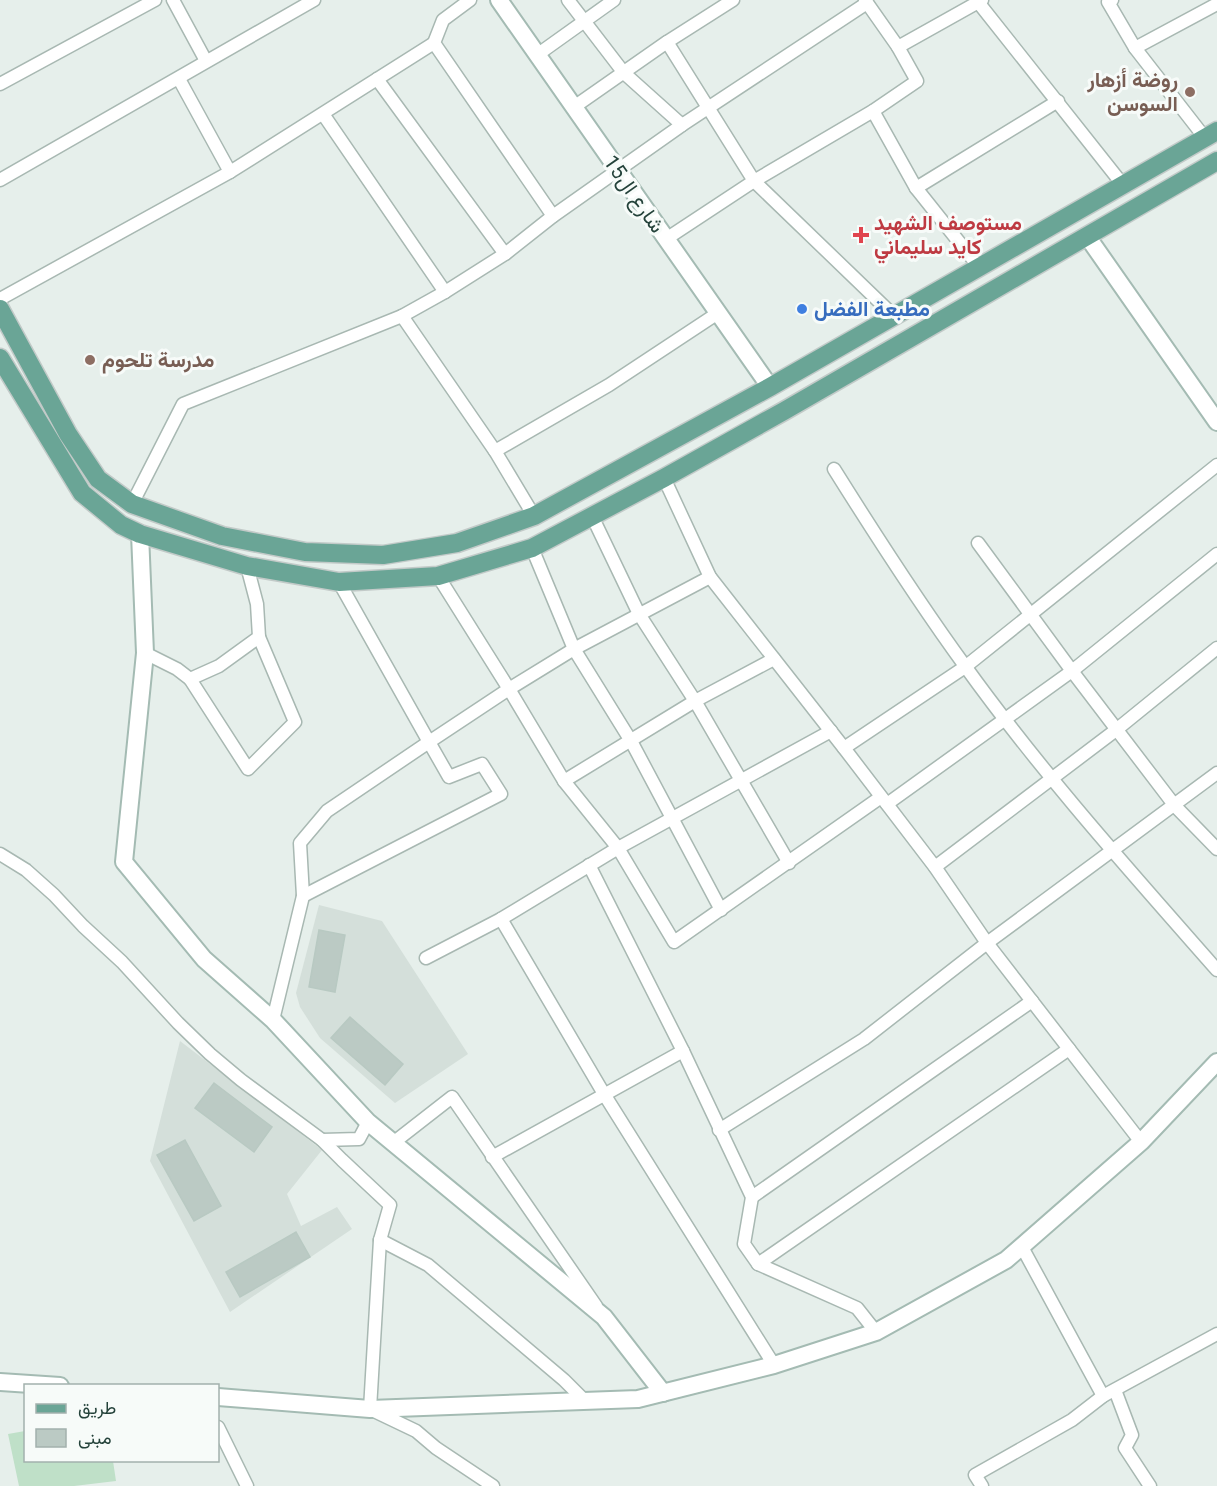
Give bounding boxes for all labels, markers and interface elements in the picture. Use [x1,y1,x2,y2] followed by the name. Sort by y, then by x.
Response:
[1086,67,1178,117] place label: روضة أزهار السوسن
[1183,85,1197,99] marker: روضة أزهار السوسن
[597,151,669,239] street label: شارع ال15
[874,211,1022,264] place label: مستوصف الشهيد كايد سليماني
[852,226,870,244] marker: مستوصف الشهيد كايد سليماني
[814,297,930,321] place label: مطبعة الفضل
[795,302,809,316] marker: مطبعة الفضل
[102,348,214,374] place label: مدرسة تلحوم
[83,353,97,367] marker: مدرسة تلحوم
[24,1384,219,1462] legend
[78,1397,116,1419] text: طريق
[78,1427,112,1449] text: مبنى

